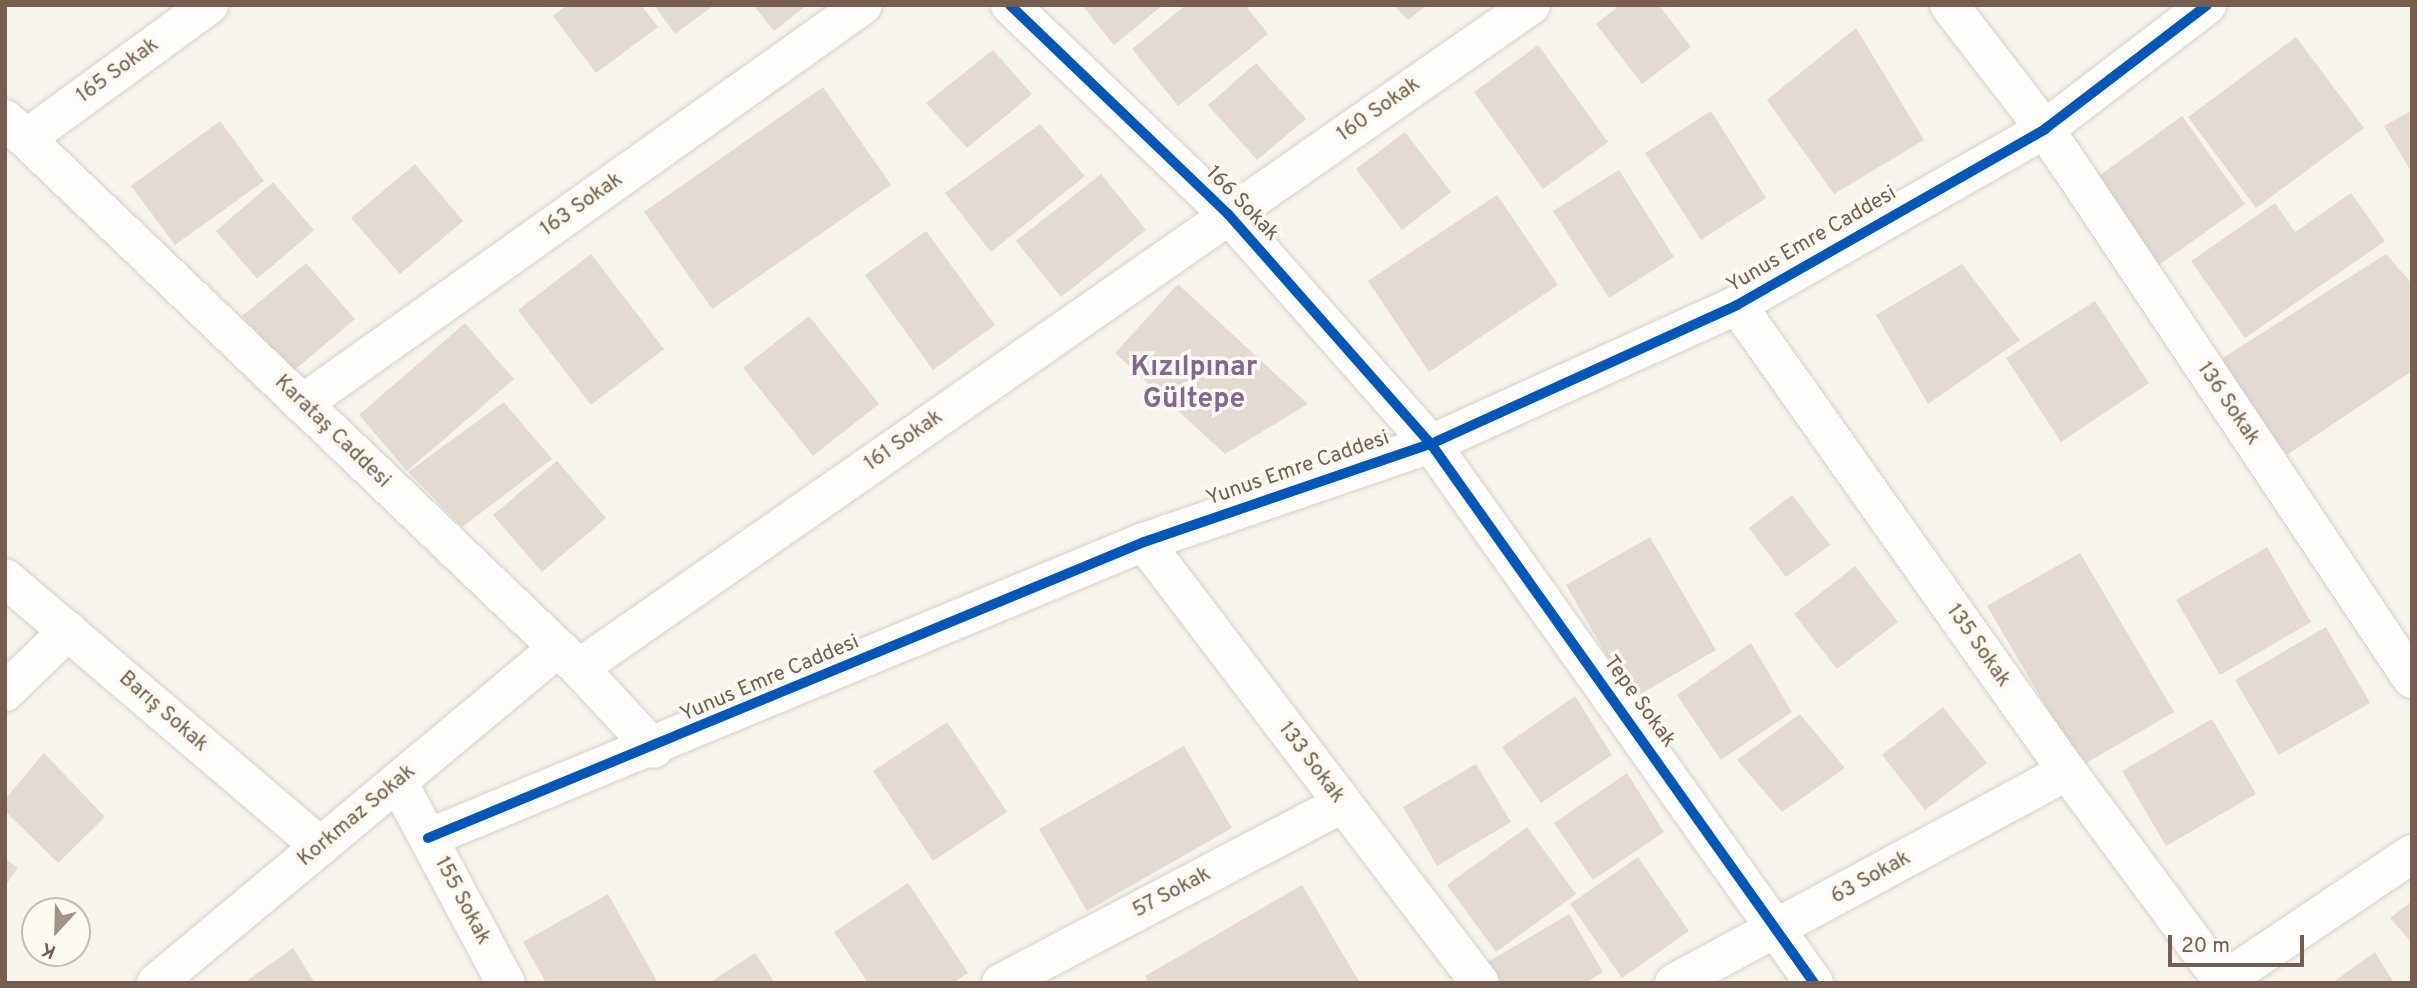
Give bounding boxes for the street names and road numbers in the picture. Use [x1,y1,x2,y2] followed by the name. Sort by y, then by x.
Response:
[72,33,164,109] street label: 165 Sokak
[1333,72,1425,148] street label: 160 Sokak
[1200,161,1284,247] street label: 166 Sokak
[536,168,628,242] street label: 163 Sokak
[1723,181,1901,299] street label: Yunus Emre Caddesi
[2191,358,2265,450] street label: 136 Sokak
[269,370,395,494] street label: Karataş Caddesi
[860,405,948,477] street label: 161 Sokak
[1203,426,1393,512] street label: Yunus Emre Caddesi
[1940,600,2016,692] street label: 135 Sokak
[677,630,863,728] street label: Yunus Emre Caddesi
[1597,651,1681,753] street label: Tepe Sokak
[113,666,213,758] street label: Barış Sokak
[1272,718,1350,808] street label: 133 Sokak
[293,760,421,872] street label: Korkmaz Sokak
[1827,846,1915,910] street label: 63 Sokak
[428,853,496,949] street label: 155 Sokak
[1128,862,1216,924] street label: 57 Sokak

